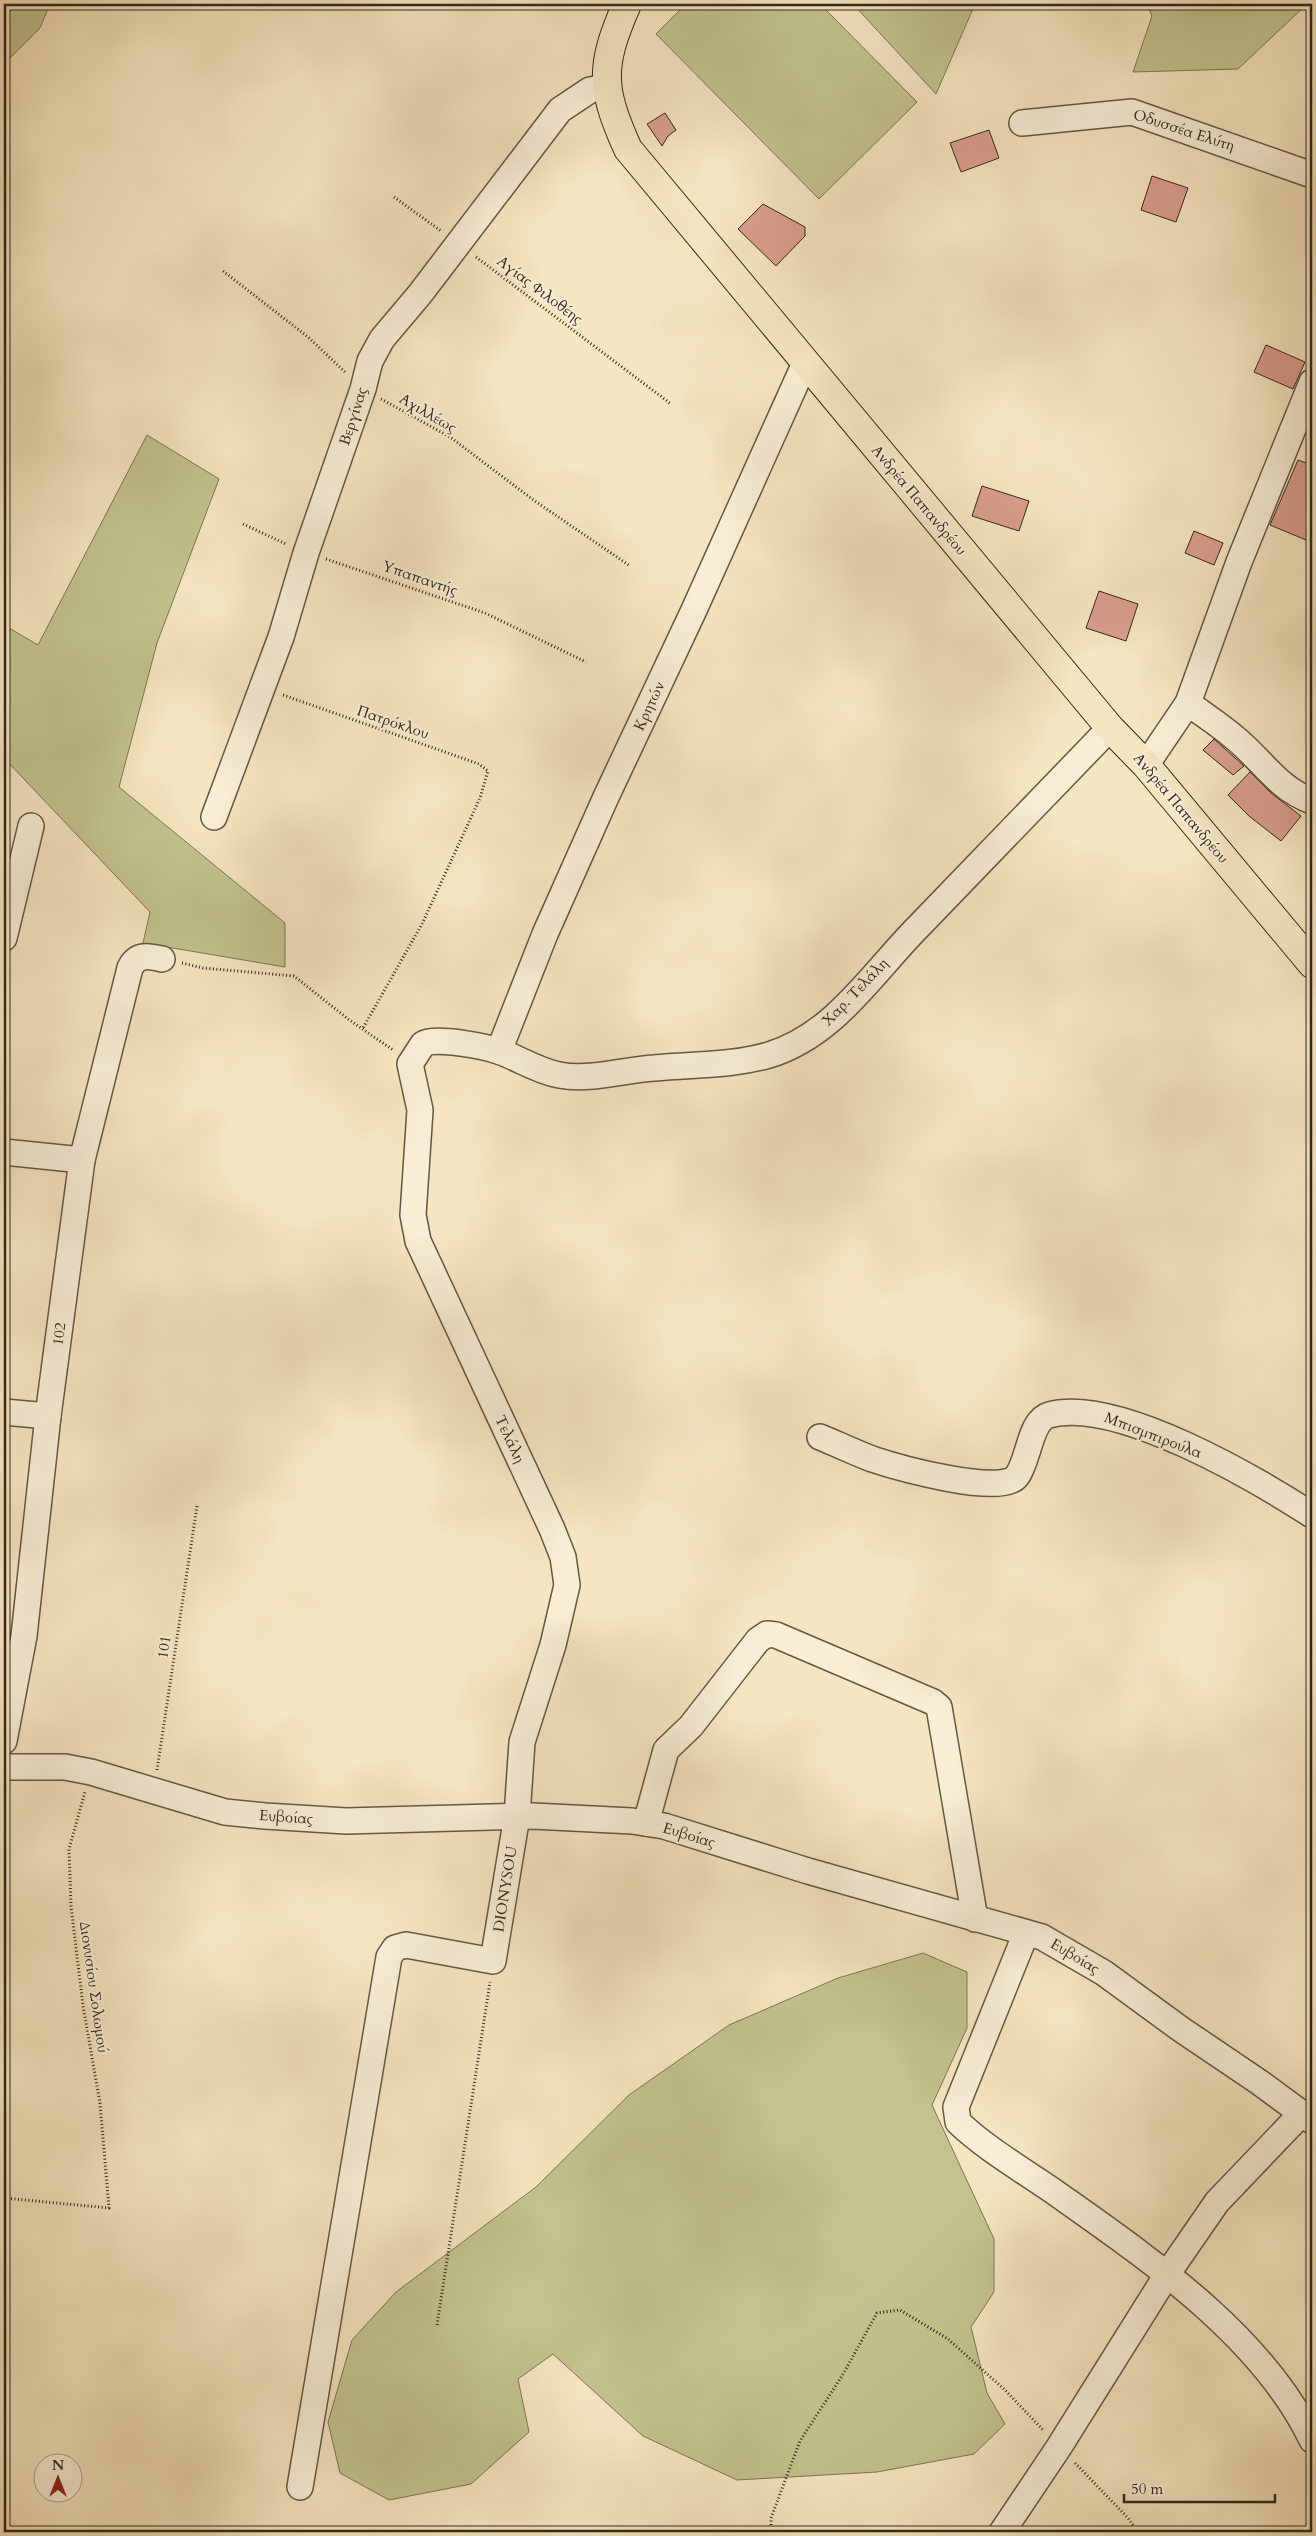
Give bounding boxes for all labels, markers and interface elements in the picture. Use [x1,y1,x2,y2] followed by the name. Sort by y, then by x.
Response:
[1131,104,1237,156] street label: Οδυσσέα Ελύτη
[493,251,587,329] street label: Αγίας Φιλοθέης
[334,384,372,448] street label: Βεργίνας
[396,389,461,438] street label: Αχιλλέως
[867,440,971,560] street label: Ανδρέα Παπανδρέου
[379,556,461,600] street label: Υπαπαντής
[629,678,669,734] street label: Κρητών
[354,700,432,744] street label: Πατρόκλου
[1129,748,1233,868] street label: Ανδρέα Παπανδρέου
[818,954,892,1030] street label: Χαρ. Τελάλη
[48,1321,70,1347] street label: 102
[1101,1407,1205,1463] street label: Μπισμπιρούλα
[490,1412,530,1466] street label: Τελάλη
[152,1634,176,1660] street label: 101
[258,1805,314,1829] street label: Ευβοίας
[660,1818,718,1853] street label: Ευβοίας
[488,1844,522,1934] street label: DIONYSOU
[75,1920,113,2054] street label: Διονυσίου Σολωμού
[1047,1934,1104,1979] street label: Ευβοίας
[32,2454,82,2504] north arrow
[52,2456,64,2475] text: N
[1124,2471,1275,2503] scale bar
[1131,2479,1163,2499] text: 50 m

